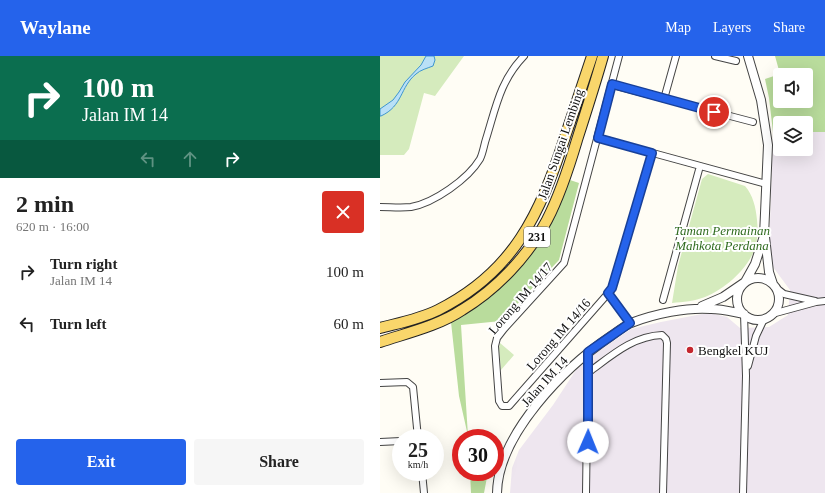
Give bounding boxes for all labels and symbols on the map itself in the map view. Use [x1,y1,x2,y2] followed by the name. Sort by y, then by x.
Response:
[534,86,587,202] street label: Jalan Sungai Lembing
[697,95,731,129] pin
[674,223,770,253] park label: Taman Permainan Mahkota Perdana
[524,227,550,247] road number: 231
[485,259,556,337] street label: Lorong IM 14/17
[523,295,594,373] street label: Lorong IM 14/16
[698,343,768,358] place label: Bengkel KUJ
[685,345,695,355] marker: Bengkel KUJ
[518,353,571,409] street label: Jalan IM 14
[567,421,609,463] position arrow
[452,429,504,481] speed limit sign: 30

